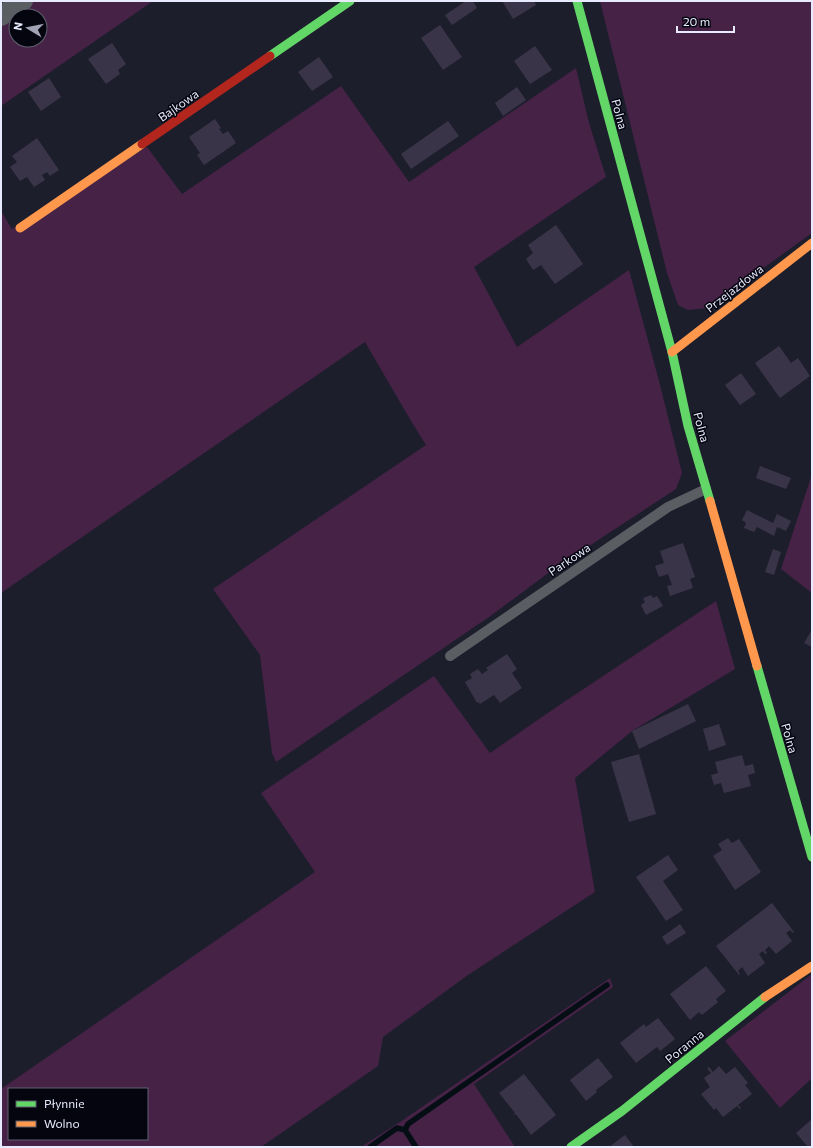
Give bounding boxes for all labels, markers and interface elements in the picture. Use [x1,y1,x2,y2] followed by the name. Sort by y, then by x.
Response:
[8,8,48,48] north arrow
[677,8,734,34] scale bar
[683,14,710,28] text: 20 m
[11,21,25,31] text: N
[155,86,201,124] street label: Bajkowa
[609,97,631,131] street label: Polna
[702,261,766,315] street label: Przejazdowa
[691,410,713,444] street label: Polna
[545,540,593,578] street label: Parkowa
[779,721,801,755] street label: Polna
[662,1026,706,1066] street label: Poranna
[8,1088,148,1140] legend
[44,1096,85,1110] text: Płynnie
[44,1116,80,1130] text: Wolno

